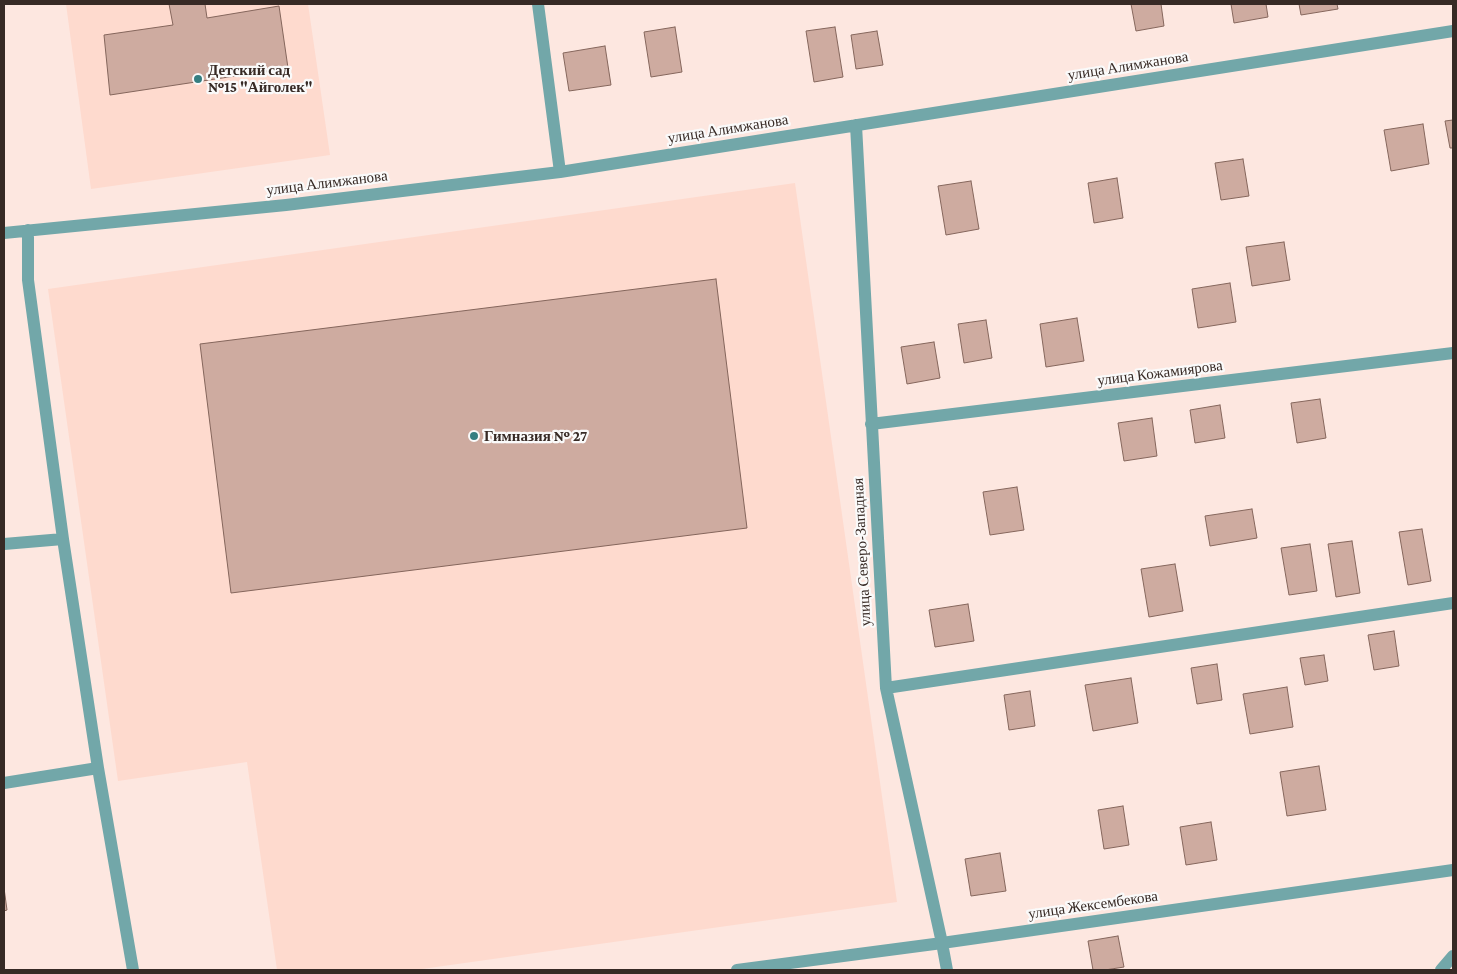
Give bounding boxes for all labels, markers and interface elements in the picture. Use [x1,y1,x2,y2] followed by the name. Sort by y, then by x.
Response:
[1066,48,1190,84] street label: улица Алимжанова
[208,61,313,96] place label: Детский сад №15 "Айголек"
[192,73,204,85] marker: Детский сад №15 "Айголек"
[666,111,790,147] street label: улица Алимжанова
[265,167,389,199] street label: улица Алимжанова
[1096,356,1224,390] street label: улица Кожамиярова
[484,427,587,445] place label: Гимназия № 27
[468,430,480,442] marker: Гимназия № 27
[849,477,875,627] street label: улица Северо-Западная
[1027,887,1159,923] street label: улица Жексембекова

